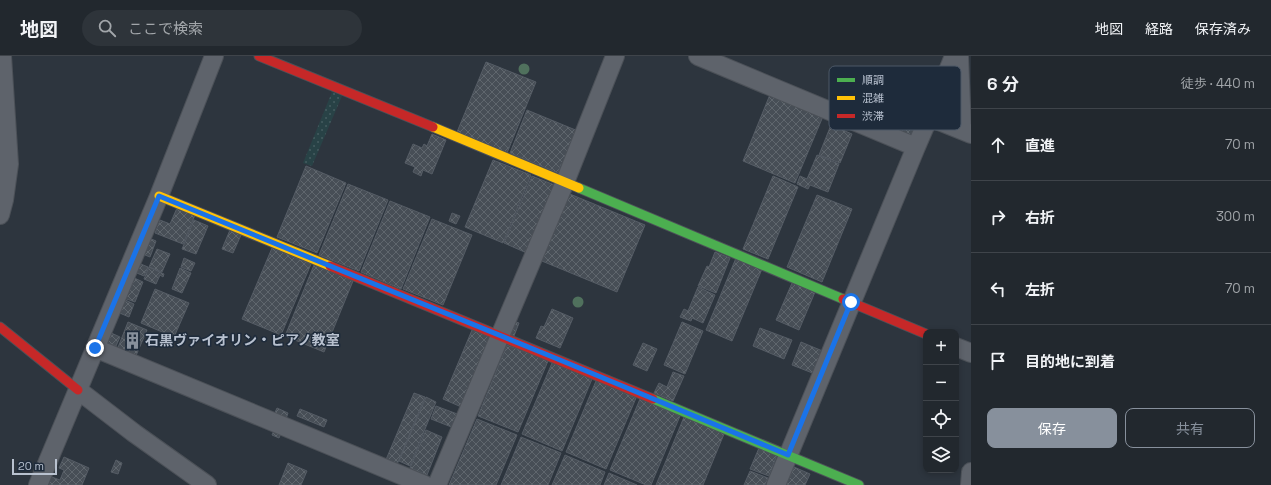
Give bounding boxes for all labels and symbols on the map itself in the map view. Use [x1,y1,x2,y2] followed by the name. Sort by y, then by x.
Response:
[829,66,961,130] legend
[862,73,884,87] text: 順調
[862,91,884,105] text: 混雑
[862,109,884,123] text: 渋滞
[842,293,860,311] route start
[122,330,142,350] building icon: 石黒ヴァイオリン・ピアノ教室
[145,331,340,349] place label: 石黒ヴァイオリン・ピアノ教室
[86,339,104,357] route end
[12,457,57,476] scale bar

